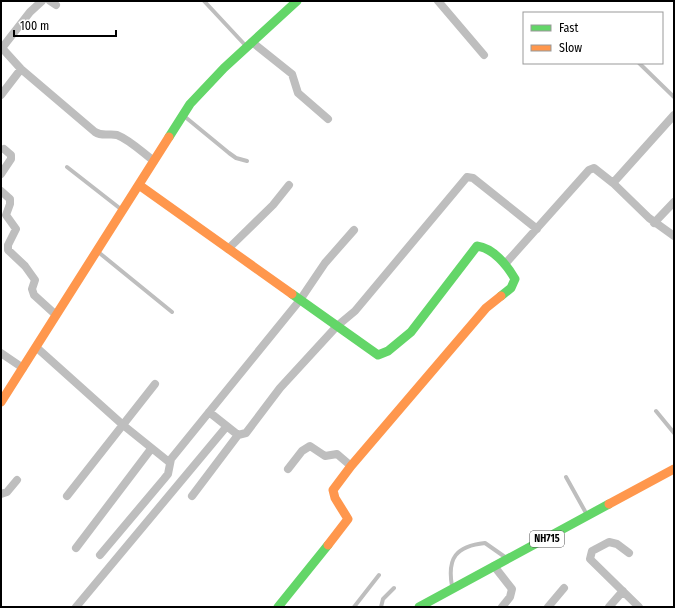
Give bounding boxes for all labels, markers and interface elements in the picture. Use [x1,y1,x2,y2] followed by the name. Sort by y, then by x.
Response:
[14,12,116,38] scale bar
[523,12,663,64] legend
[20,19,49,33] text: 100 m
[559,21,578,35] text: Fast
[559,41,582,55] text: Slow
[530,531,564,547] road number: NH715

